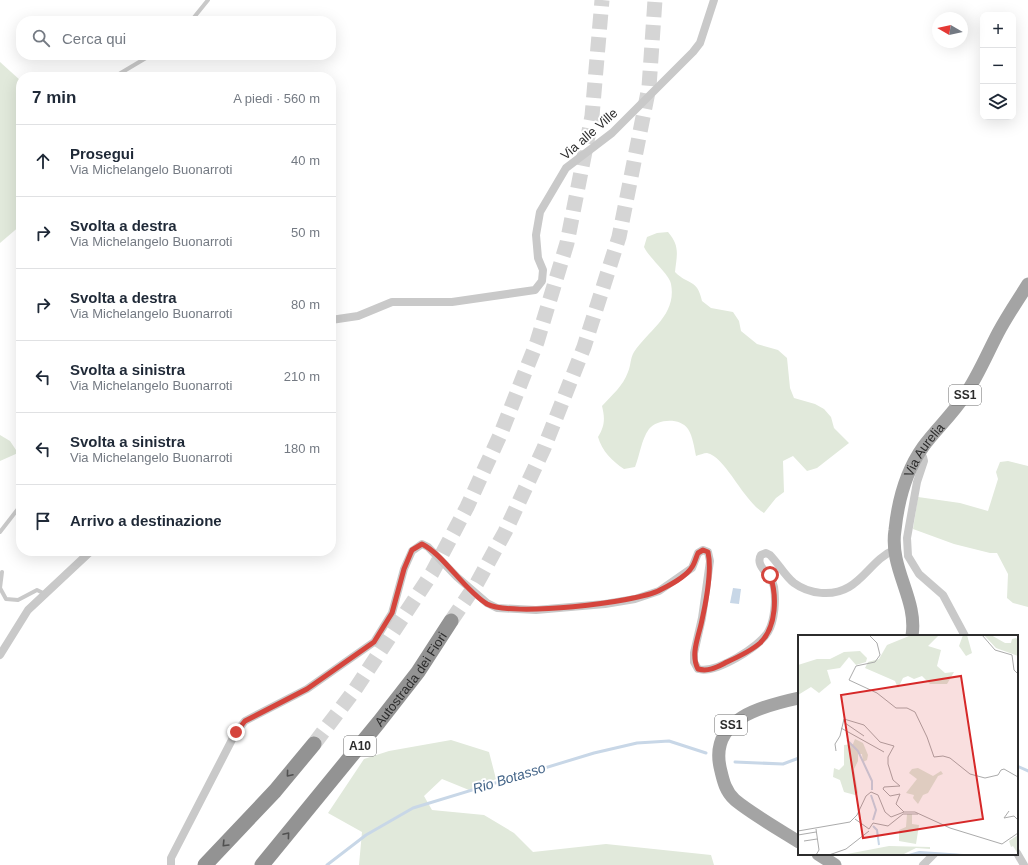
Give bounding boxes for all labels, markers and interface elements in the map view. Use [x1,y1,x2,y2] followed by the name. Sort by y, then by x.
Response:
[932,12,968,48] north arrow
[980,12,1016,120] map controls
[980,12,1016,48] button: +
[16,16,336,60] search box
[30,27,52,49] icon: search
[62,30,126,47] text: Cerca qui
[980,48,1016,84] button: −
[980,84,1016,120] button: layers
[32,88,76,107] text: 7 min
[233,91,320,106] text: A piedi · 560 m
[558,105,620,163] street label: Via alle Ville
[70,145,134,162] text: Prosegui
[32,150,54,172] icon: ahead
[291,153,320,168] text: 40 m
[70,162,232,177] text: Via Michelangelo Buonarroti
[70,217,177,234] text: Svolta a destra
[32,222,54,244] icon: right
[291,225,320,240] text: 50 m
[70,234,232,249] text: Via Michelangelo Buonarroti
[70,289,177,306] text: Svolta a destra
[32,294,54,316] icon: right
[291,297,320,312] text: 80 m
[70,306,232,321] text: Via Michelangelo Buonarroti
[70,361,185,378] text: Svolta a sinistra
[32,366,54,388] icon: left
[284,369,320,384] text: 210 m
[70,378,232,393] text: Via Michelangelo Buonarroti
[949,385,981,405] road number: SS1
[901,419,948,479] street label: Via Aurelia
[70,433,185,450] text: Svolta a sinistra
[32,438,54,460] icon: left
[284,441,320,456] text: 180 m
[70,450,232,465] text: Via Michelangelo Buonarroti
[32,510,54,532] icon: arrive
[70,512,222,529] text: Arrivo a destinazione
[761,566,779,584] route start
[371,629,449,729] street label: Autostrada dei Fiori
[798,635,1018,855] inset map
[715,715,747,735] road number: SS1
[227,723,245,741] route end
[344,736,376,756] road number: A10
[471,759,548,797] water label: Rio Botasso
[286,769,293,777] one-way arrow
[282,832,289,840] one-way arrow
[222,839,230,847] one-way arrow

